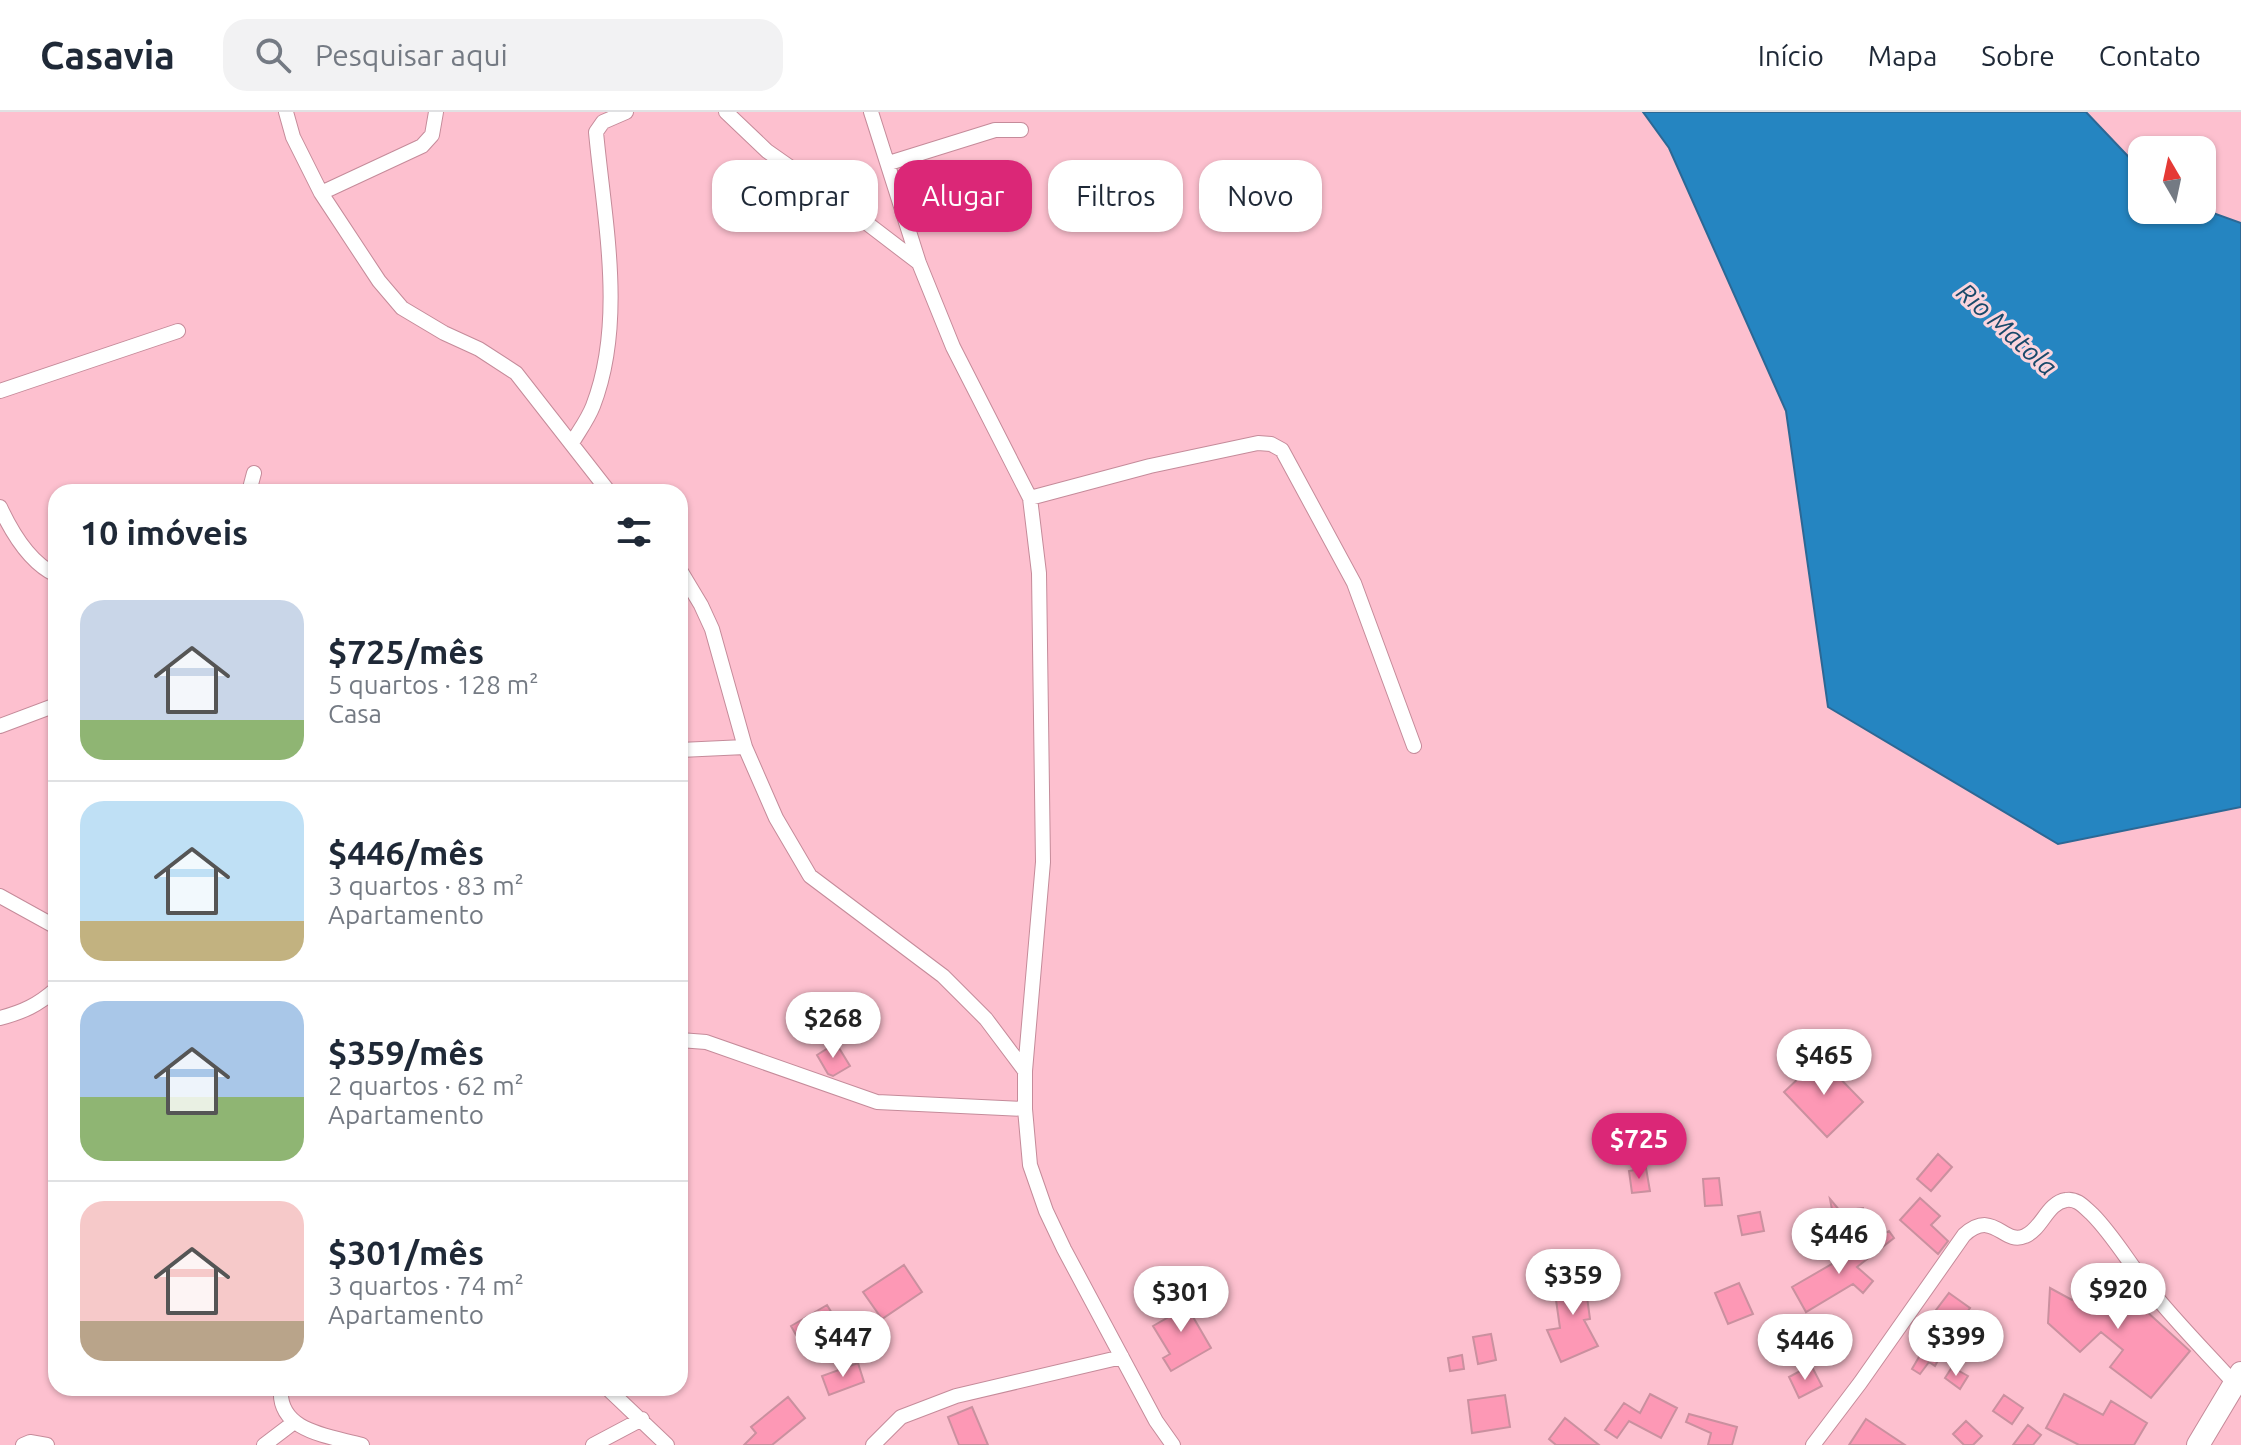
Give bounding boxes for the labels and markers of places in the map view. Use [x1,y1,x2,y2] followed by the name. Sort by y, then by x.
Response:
[786,992,880,1060] pin: $268
[1777,1029,1871,1097] pin: $465
[1592,1113,1686,1181] pin: $725
[1792,1208,1886,1276] pin: $446
[1526,1249,1620,1317] pin: $359
[2071,1263,2165,1331] pin: $920
[1134,1266,1228,1334] pin: $301
[1909,1310,2003,1378] pin: $399
[796,1311,890,1379] pin: $447
[1758,1314,1852,1382] pin: $446

